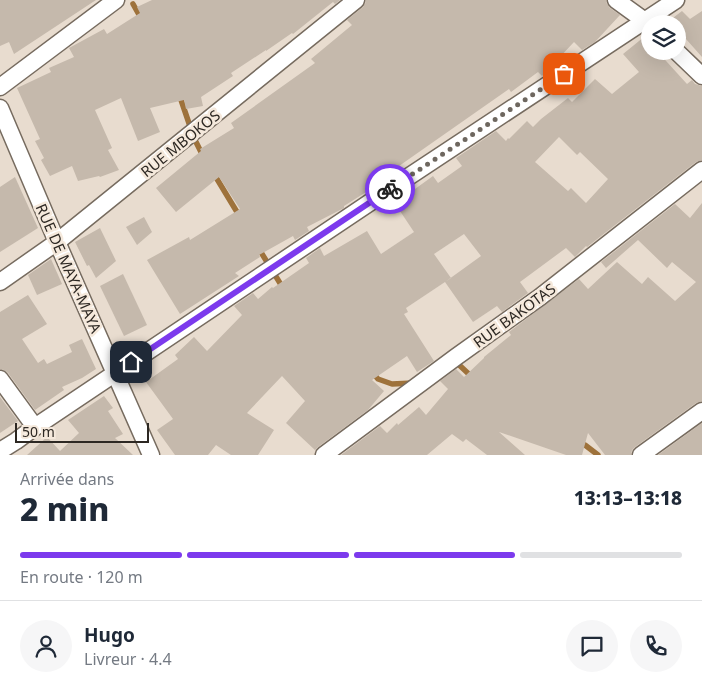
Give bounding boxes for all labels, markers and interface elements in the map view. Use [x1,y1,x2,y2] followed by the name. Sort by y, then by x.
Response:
[641,15,686,60] map controls
[641,15,686,60] button: layers
[543,53,585,95] pin
[550,60,578,88] icon: bag
[136,105,224,181] street label: RUE MBOKOS
[365,164,415,214] courier
[376,175,404,203] icon: bike
[31,200,107,336] street label: RUE DE MAYA-MAYA
[469,278,559,352] street label: RUE BAKOTAS
[110,341,152,383] pin
[117,348,145,376] icon: home
[15,420,149,443] scale bar
[22,422,55,441] text: 50 m
[20,468,114,490] text: Arrivée dans
[574,485,682,511] text: 13:13–13:18
[20,487,109,530] text: 2 min
[20,566,143,588] text: En route · 120 m
[20,620,72,672] button: person
[566,620,618,672] button: chat
[630,620,682,672] button: phone
[84,622,135,648] text: Hugo
[84,648,172,670] text: Livreur · 4.4

